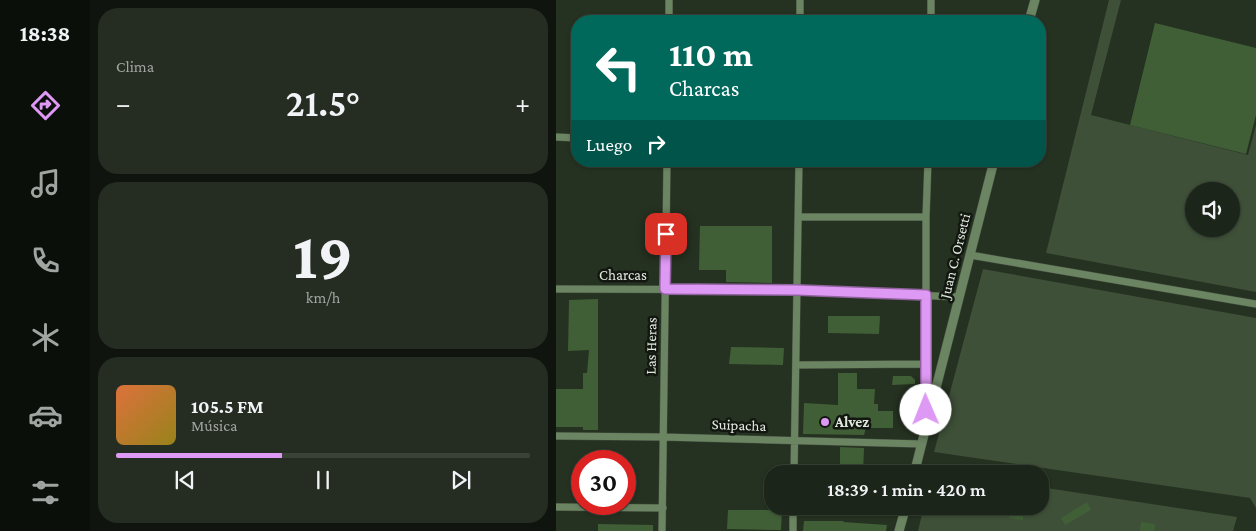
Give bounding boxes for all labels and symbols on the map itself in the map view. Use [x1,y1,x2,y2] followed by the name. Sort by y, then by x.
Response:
[936,212,974,302] street label: Juan C. Orsetti
[645,213,687,255] pin
[599,267,647,283] street label: Charcas
[643,317,660,375] street label: Las Heras
[899,383,951,435] position arrow
[834,414,869,430] place label: Alvez
[711,416,767,435] street label: Suipacha
[819,416,831,428] marker: Alvez
[571,450,636,515] speed limit sign: 30

